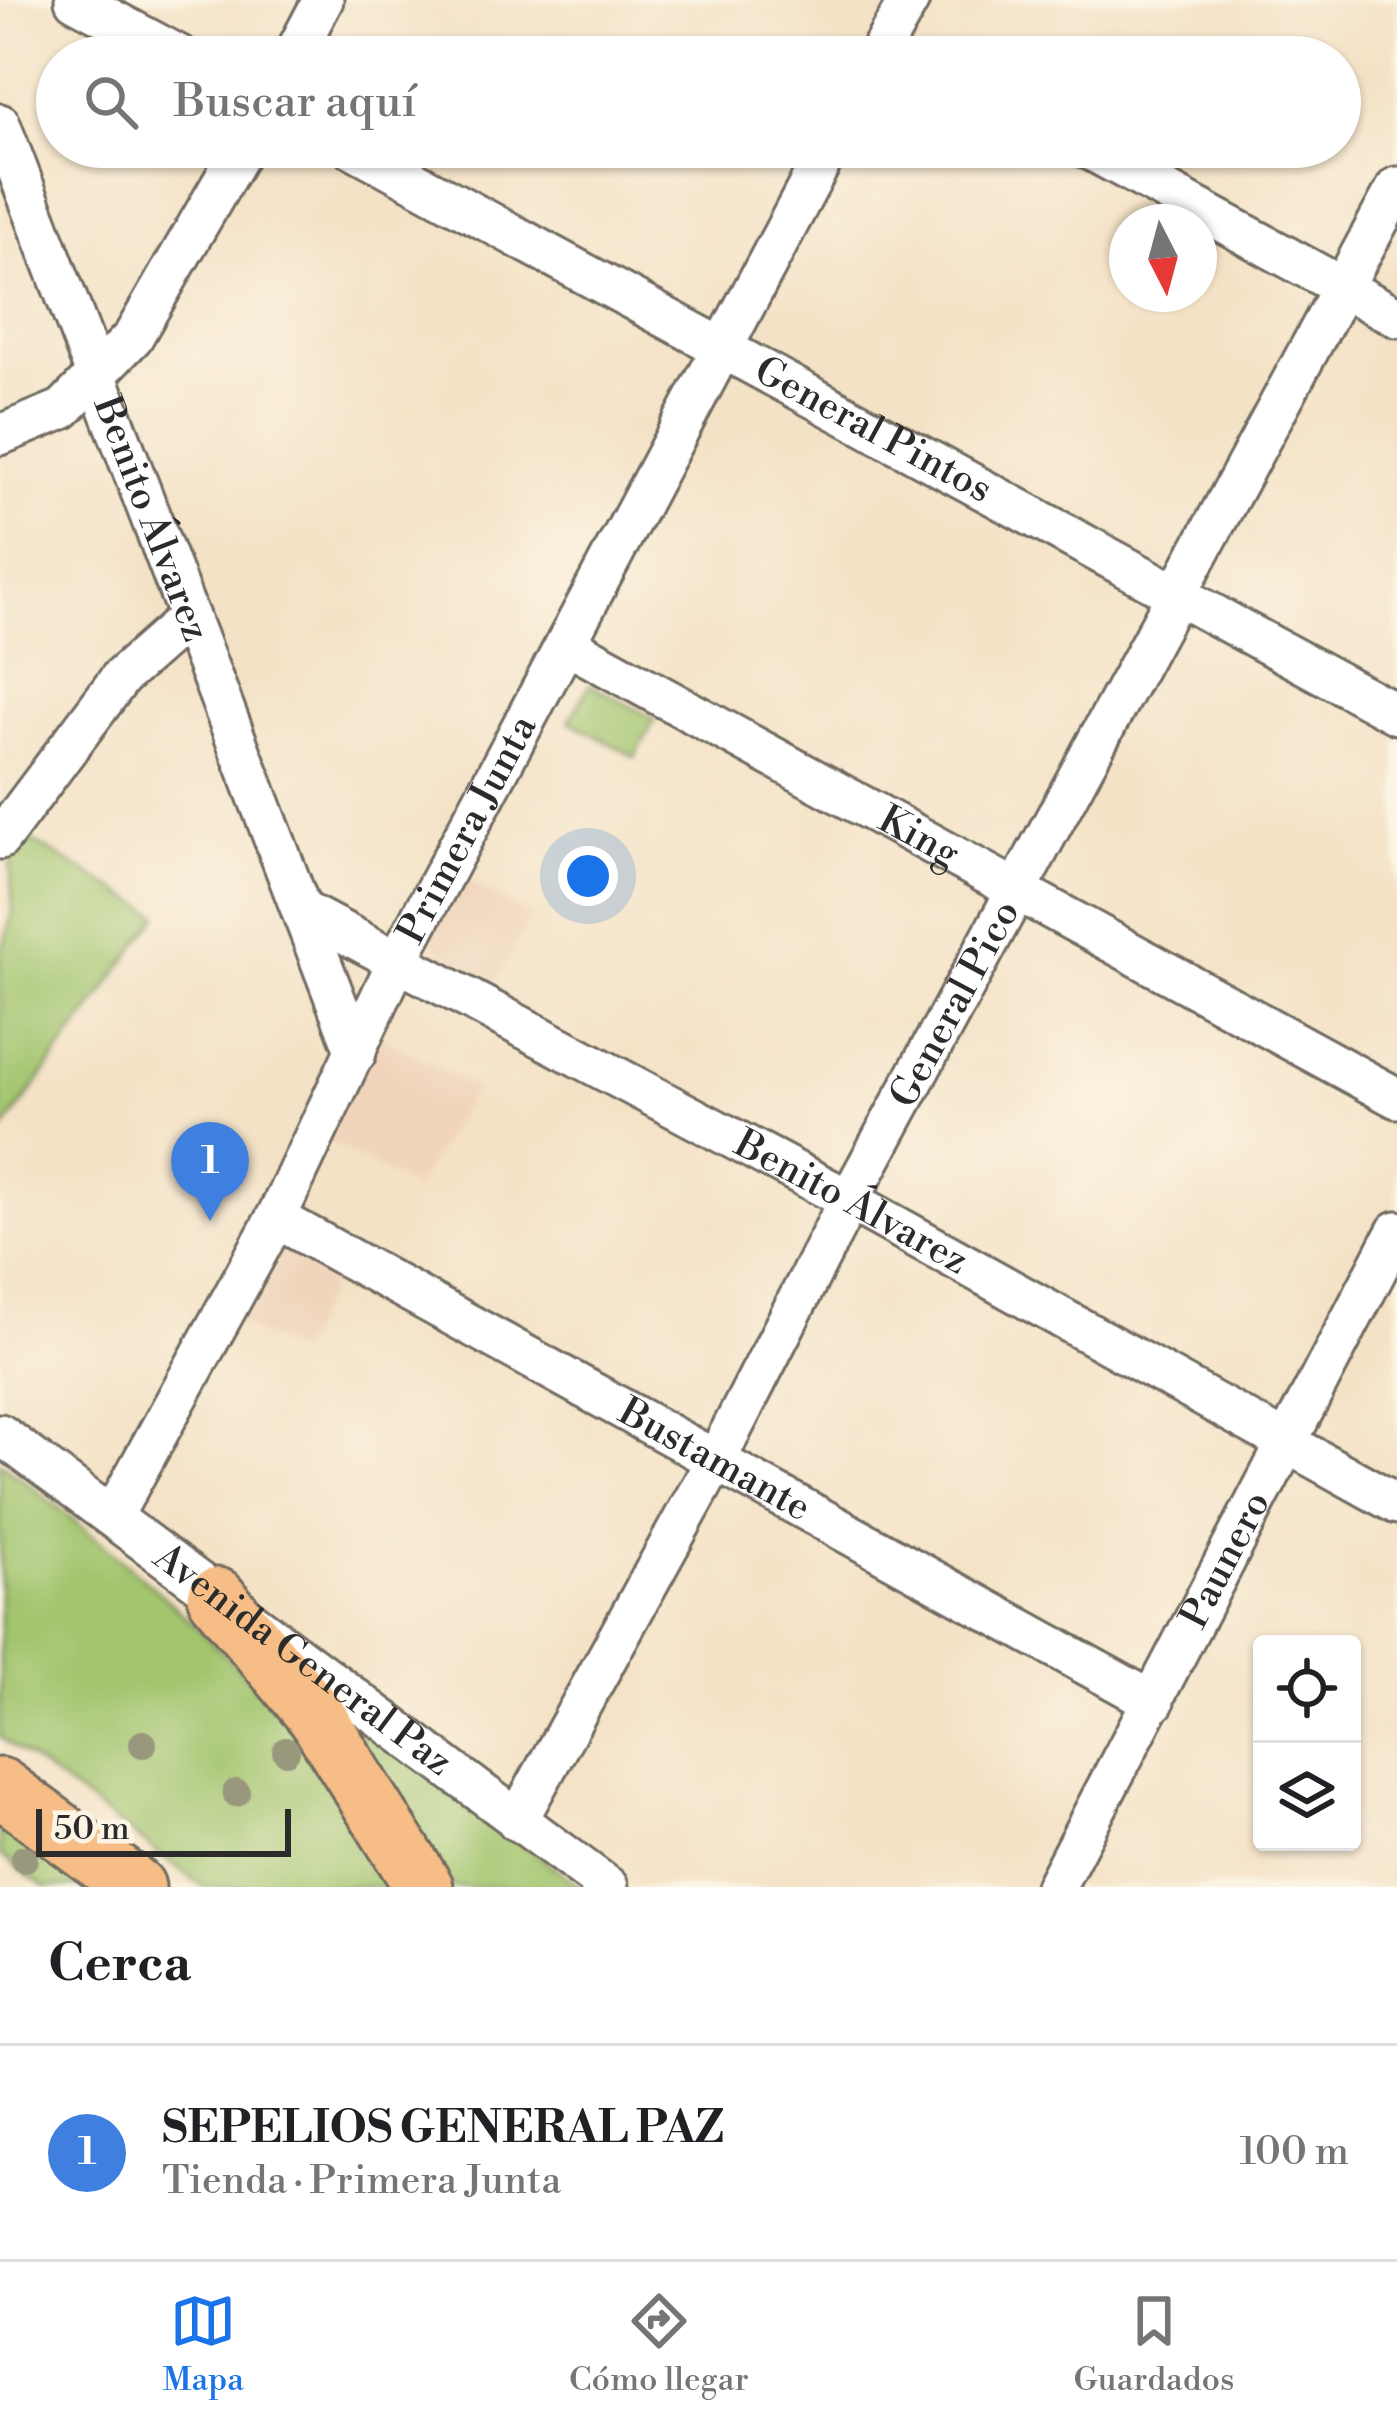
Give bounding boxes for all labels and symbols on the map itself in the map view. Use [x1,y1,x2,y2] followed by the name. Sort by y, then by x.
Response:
[1109,204,1217,312] north arrow
[746,346,1000,514] street label: General Pintos
[82,388,221,649] street label: Benito Álvarez
[386,707,548,952] street label: Primera Junta
[870,795,968,879] street label: King
[558,846,618,906] your location
[879,892,1031,1116] street label: General Pico
[725,1119,977,1286] street label: Benito Álvarez
[171,1122,249,1221] pin: 1
[609,1387,819,1532] street label: Bustamante
[1170,1483,1281,1637] street label: Paunero
[143,1532,462,1787] street label: Avenida General Paz
[36,1803,291,1856] scale bar

